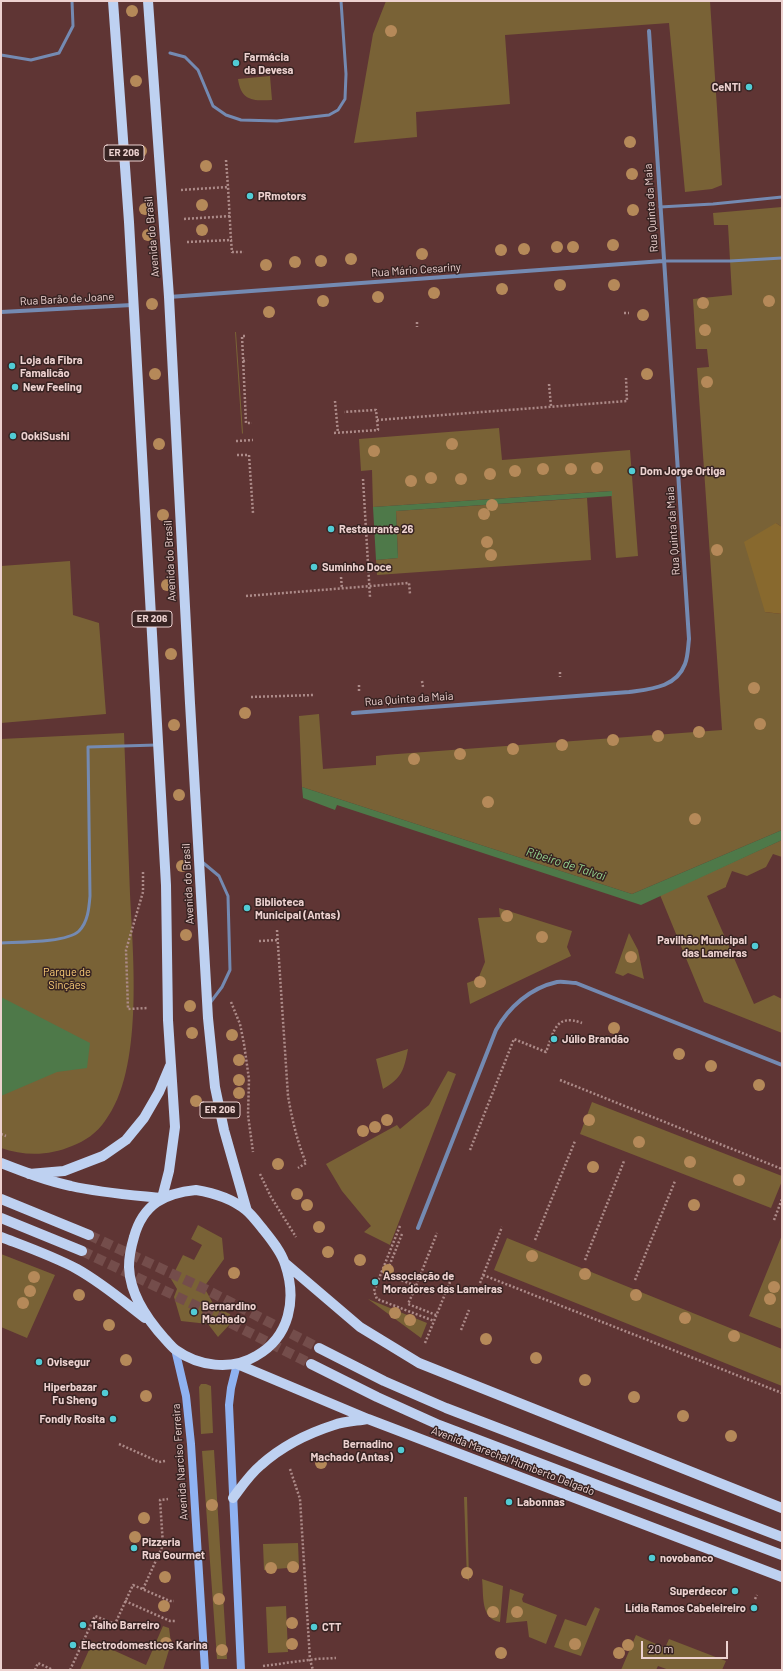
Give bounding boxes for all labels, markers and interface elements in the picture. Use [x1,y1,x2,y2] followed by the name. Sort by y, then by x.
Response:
[244,50,293,76] place label: Farmácia da Devesa
[231,58,241,68] marker: Farmácia da Devesa
[712,80,741,94] place label: CeNTI
[744,82,754,92] marker: CeNTI
[104,145,144,161] road number: ER 206
[641,163,661,253] street label: Rua Quinta da Maia
[258,189,306,203] place label: PRmotors
[245,191,255,201] marker: PRmotors
[142,196,162,278] street label: Avenida do Brasil
[371,260,461,280] street label: Rua Mário Cesariny
[20,290,114,308] street label: Rua Barão de Joane
[20,353,83,379] place label: Loja da Fibra Famalicão
[7,361,17,371] marker: Loja da Fibra Famalicão
[23,380,82,394] place label: New Feeling
[10,382,20,392] marker: New Feeling
[21,429,69,443] place label: OokiSushi
[8,431,18,441] marker: OokiSushi
[640,464,725,478] place label: Dom Jorge Ortiga
[627,466,637,476] marker: Dom Jorge Ortiga
[663,486,683,576] street label: Rua Quinta da Maia
[161,520,179,602] street label: Avenida do Brasil
[339,522,413,536] place label: Restaurante 26
[326,524,336,534] marker: Restaurante 26
[322,560,392,574] place label: Suminho Doce
[309,562,319,572] marker: Suminho Doce
[132,611,172,627] road number: ER 206
[364,689,454,709] street label: Rua Quinta da Maia
[179,843,197,925] street label: Avenida do Brasil
[524,844,608,884] water label: Ribeiro de Talvai
[255,895,340,921] place label: Biblioteca Municipal (Antas)
[242,903,252,913] marker: Biblioteca Municipal (Antas)
[657,933,747,959] place label: Pavilhão Municipal das Lameiras
[750,941,760,951] marker: Pavilhão Municipal das Lameiras
[43,965,91,991] park label: Parque de Sinçães
[562,1032,629,1046] place label: Júlio Brandão
[549,1034,559,1044] marker: Júlio Brandão
[200,1102,240,1118] road number: ER 206
[383,1269,502,1295] place label: Associação de Moradores das Lameiras
[370,1277,380,1287] marker: Associação de Moradores das Lameiras
[202,1299,256,1325] place label: Bernardino Machado
[189,1307,199,1317] marker: Bernardino Machado
[47,1355,90,1369] place label: Ovisegur
[34,1357,44,1367] marker: Ovisegur
[44,1380,97,1406] place label: Hiperbazar Fu Sheng
[100,1388,110,1398] marker: Hiperbazar Fu Sheng
[169,1403,191,1521] street label: Avenida Narciso Ferreira
[40,1412,105,1426] place label: Fondly Rosita
[108,1414,118,1424] marker: Fondly Rosita
[429,1424,597,1498] street label: Avenida Marechal Humberto Delgado
[311,1437,393,1463] place label: Bernadino Machado (Antas)
[396,1445,406,1455] marker: Bernadino Machado (Antas)
[517,1495,565,1509] place label: Labonnas
[504,1497,514,1507] marker: Labonnas
[142,1535,205,1561] place label: Pizzeria Rua Gourmet
[129,1543,139,1553] marker: Pizzeria Rua Gourmet
[660,1551,713,1565] place label: novobanco
[647,1553,657,1563] marker: novobanco
[670,1584,727,1598] place label: Superdecor
[730,1586,740,1596] marker: Superdecor
[625,1601,746,1615] place label: Lídia Ramos Cabeleireiro
[749,1603,759,1613] marker: Lídia Ramos Cabeleireiro
[91,1618,160,1632] place label: Talho Barreiro
[78,1620,88,1630] marker: Talho Barreiro
[322,1620,341,1634] place label: CTT
[309,1622,319,1632] marker: CTT
[643,1633,730,1659] scale bar
[81,1638,208,1652] place label: Electrodomesticos Karina
[68,1640,78,1650] marker: Electrodomesticos Karina
[648,1641,674,1655] text: 20 m

